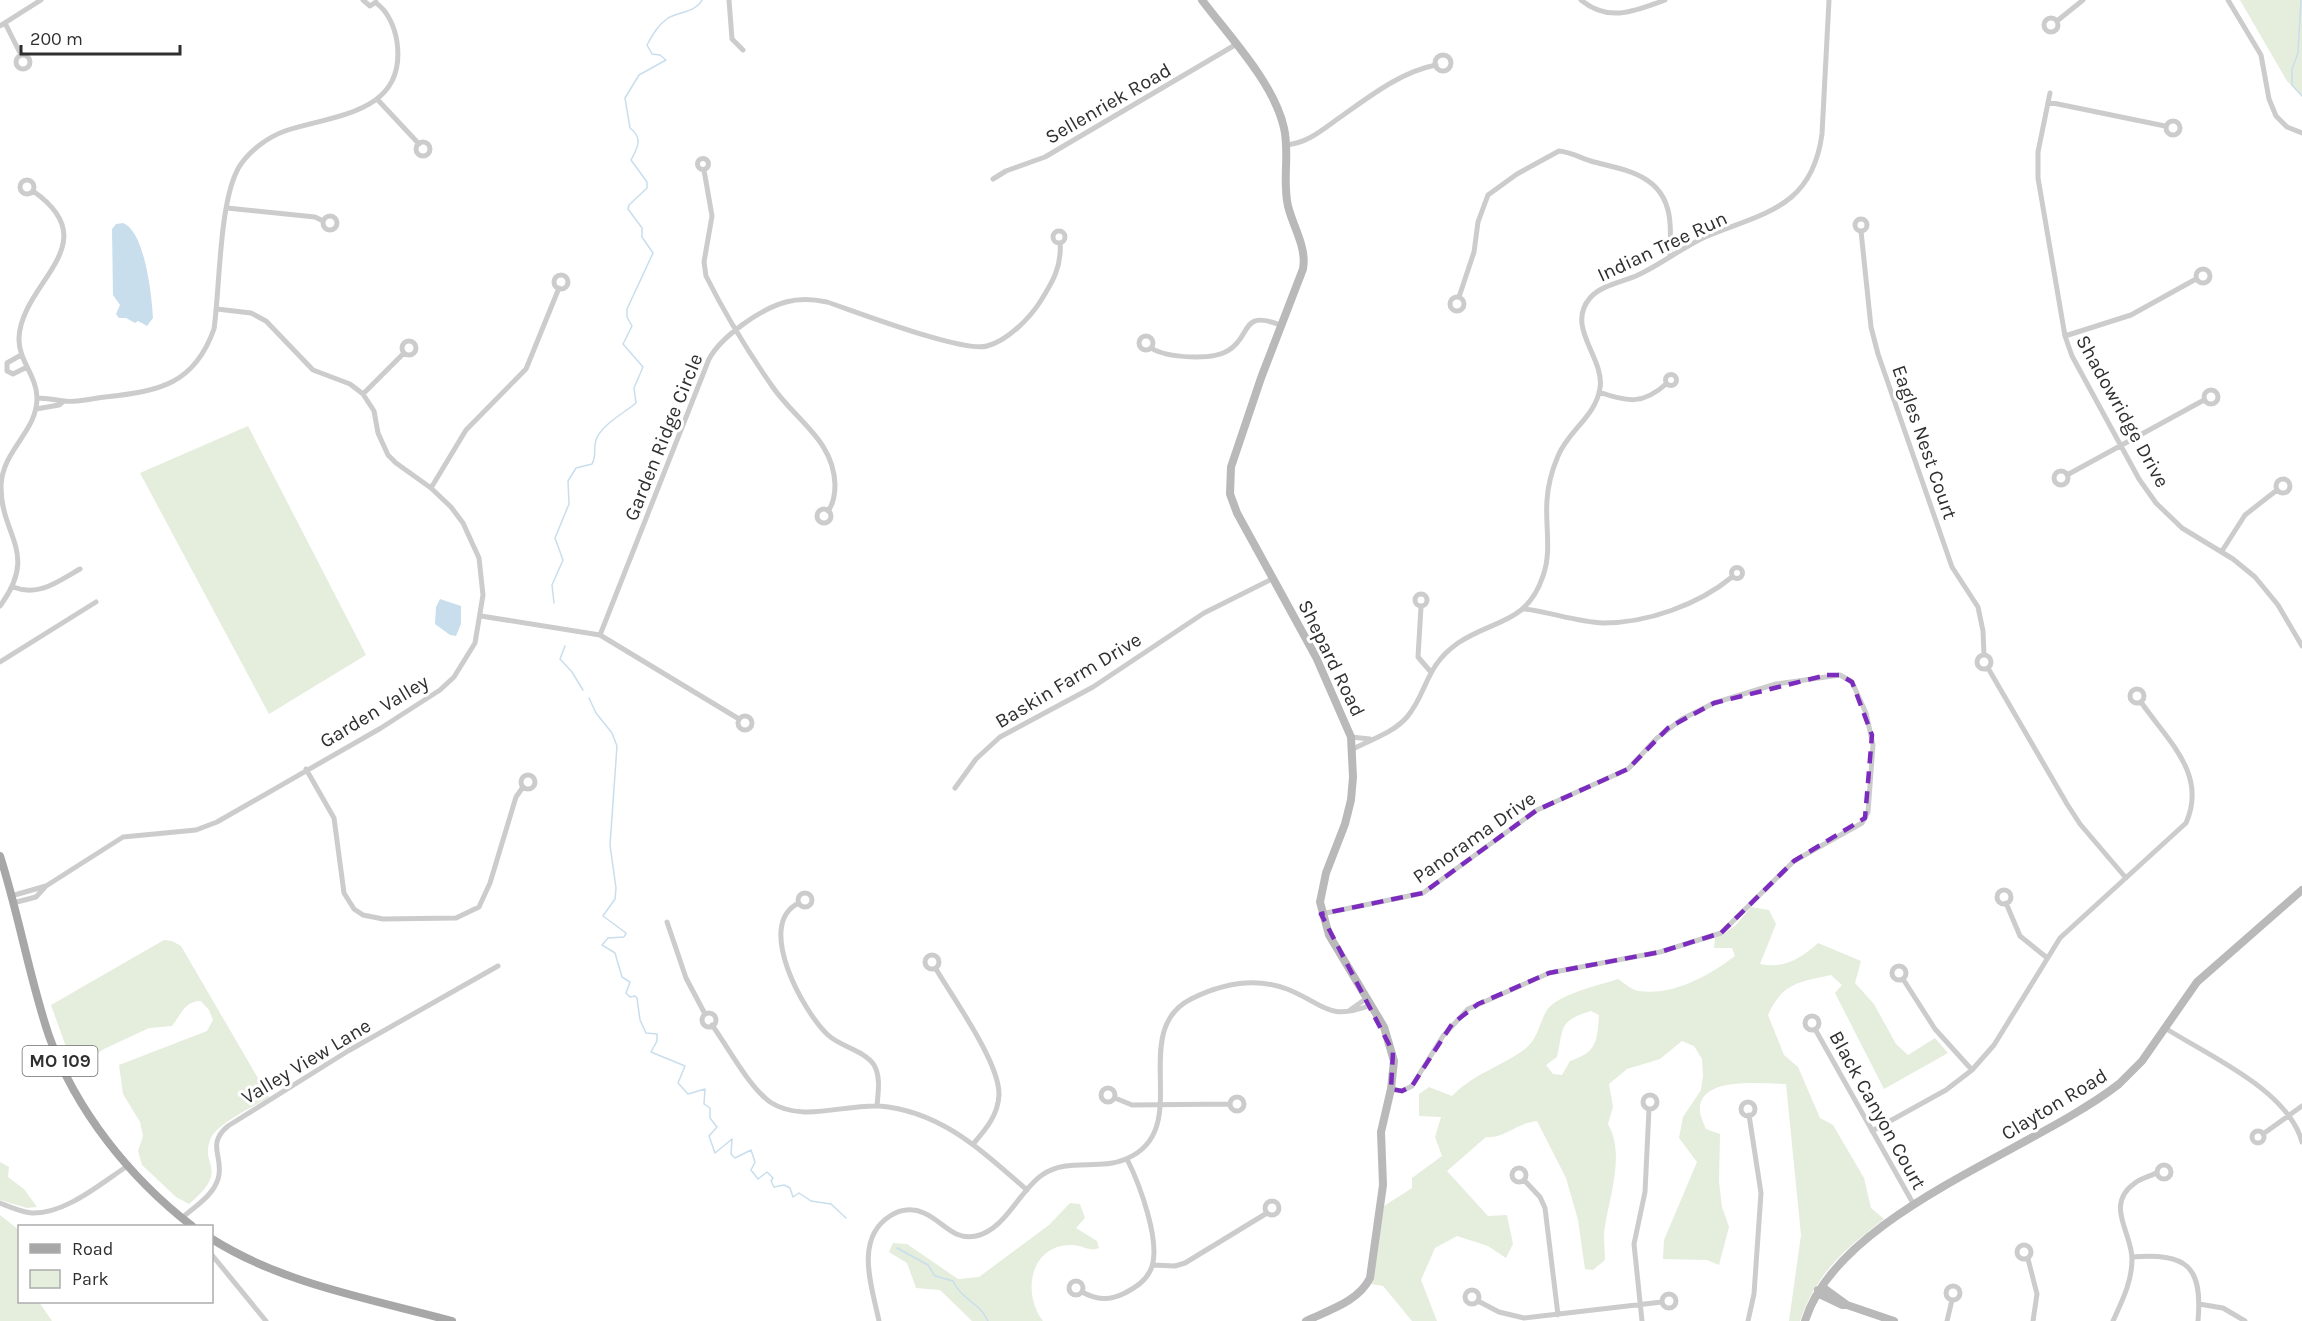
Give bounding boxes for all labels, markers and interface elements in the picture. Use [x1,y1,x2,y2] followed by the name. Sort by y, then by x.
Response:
[21,18,180,56] scale bar
[30,28,83,50] text: 200 m
[1041,58,1175,149] street label: Sellenriek Road
[1594,206,1731,287] street label: Indian Tree Run
[2071,331,2174,491] street label: Shadowridge Drive
[619,350,707,524] street label: Garden Ridge Circle
[1887,362,1962,523] street label: Eagles Nest Court
[1293,596,1370,720] street label: Shepard Road
[991,628,1146,733] street label: Baskin Farm Drive
[316,670,433,753] street label: Garden Valley
[1409,787,1540,888] street label: Panorama Drive
[238,1014,375,1109] street label: Valley View Lane
[1824,1027,1931,1194] street label: Black Canyon Court
[22,1046,98,1076] road number: MO 109
[1997,1064,2111,1145] street label: Clayton Road
[18,1225,213,1303] legend
[72,1238,113,1260] text: Road
[72,1268,109,1290] text: Park

